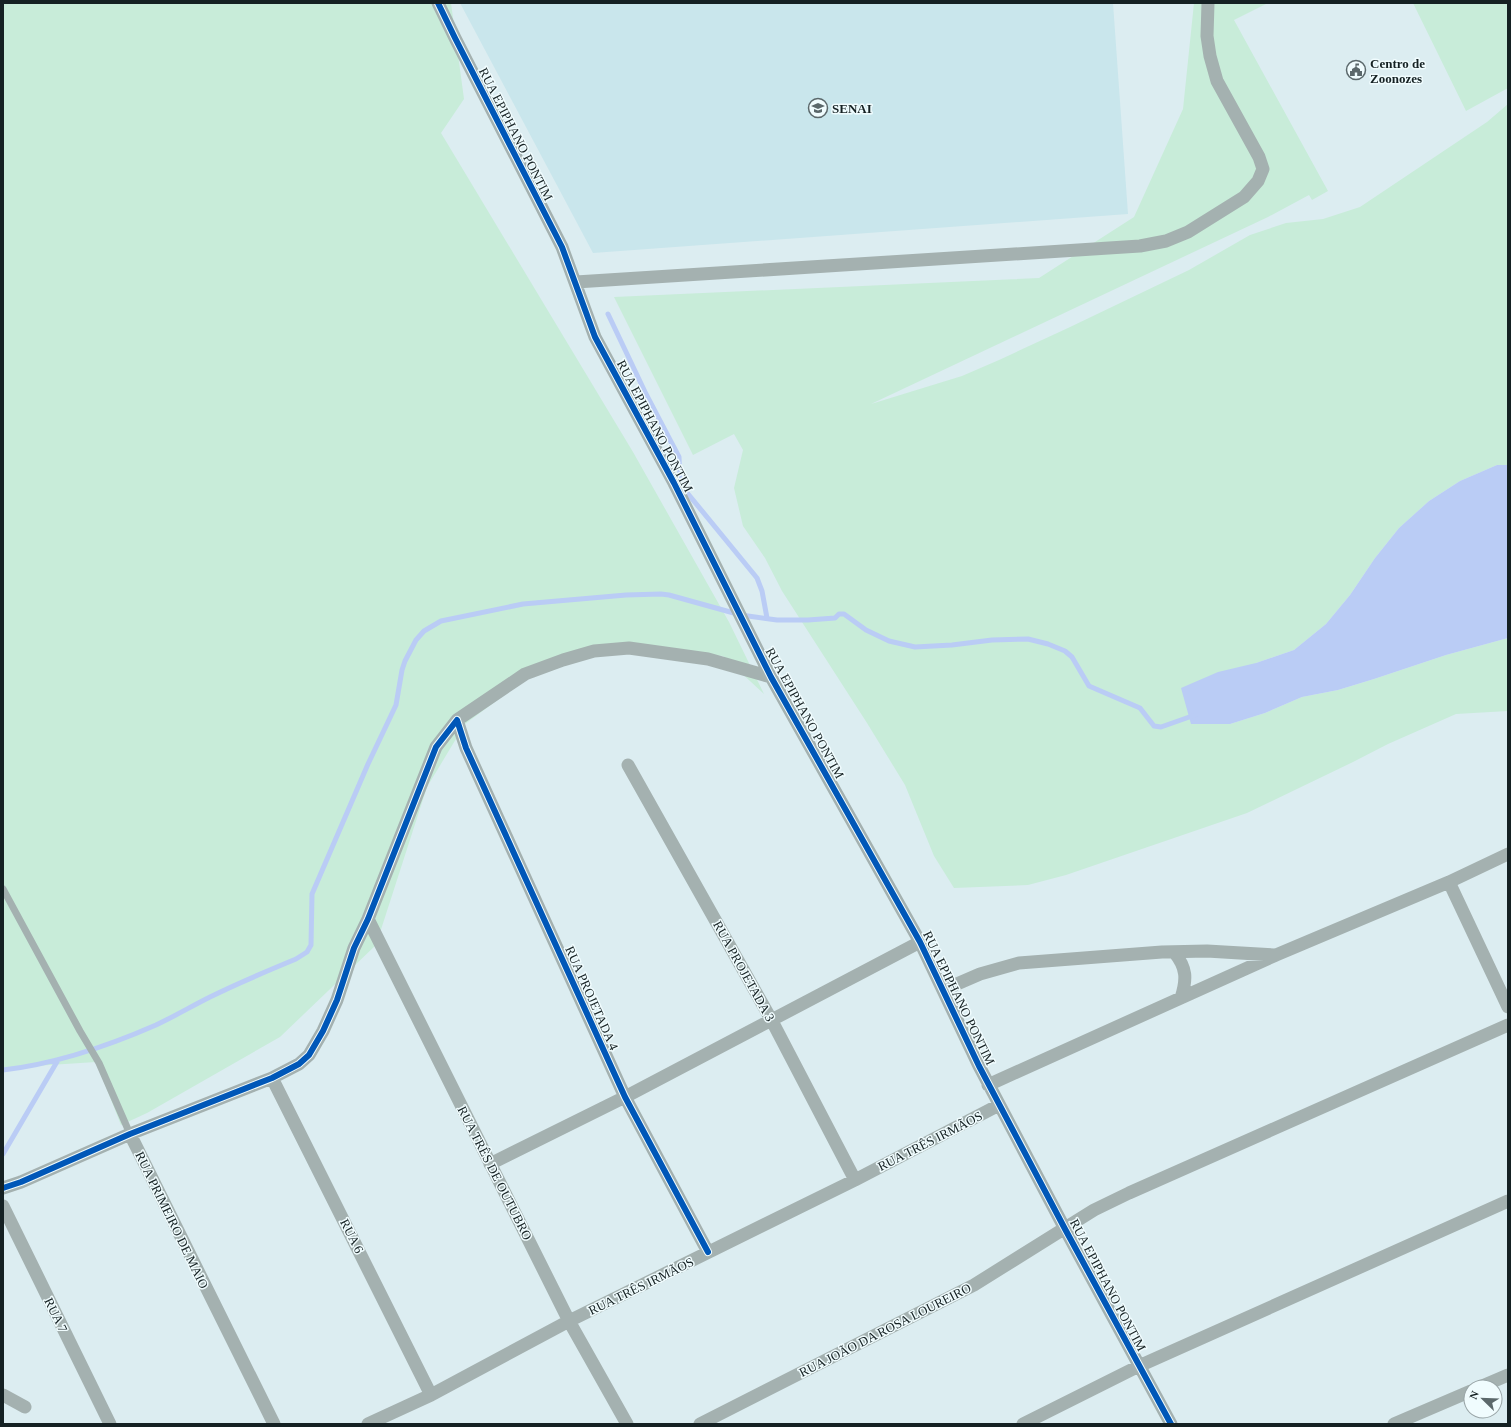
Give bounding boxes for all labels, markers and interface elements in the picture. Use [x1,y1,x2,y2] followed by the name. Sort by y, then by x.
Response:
[1370,56,1425,86] place label: Centro de Zoonozes
[1345,59,1367,81] public building icon: Centro de Zoonozes
[476,65,556,203] street label: RUA EPIPHANO PONTIM
[807,97,829,119] school or university icon: SENAI
[832,101,872,116] place label: SENAI
[614,357,696,495] street label: RUA EPIPHANO PONTIM
[763,645,847,781] street label: RUA EPIPHANO PONTIM
[710,918,778,1024] street label: RUA PROJETADA 3
[920,928,998,1068] street label: RUA EPIPHANO PONTIM
[562,944,622,1053] street label: RUA PROJETADA 4
[455,1104,535,1242] street label: RUA TRÊS DE OUTUBRO
[875,1108,985,1174] street label: RUA TRÊS IRMÃOS
[132,1149,212,1291] street label: RUA PRIMEIRO DE MAIO
[337,1216,367,1256] street label: RUA 6
[1067,1216,1149,1354] street label: RUA EPIPHANO PONTIM
[586,1254,696,1318] street label: RUA TRÊS IRMÃOS
[797,1280,973,1380] street label: RUA JOÃO DA ROSA LOUREIRO
[41,1295,71,1335] street label: RUA 7
[1463,1379,1503,1419] north arrow
[1467,1389,1481,1401] text: N

